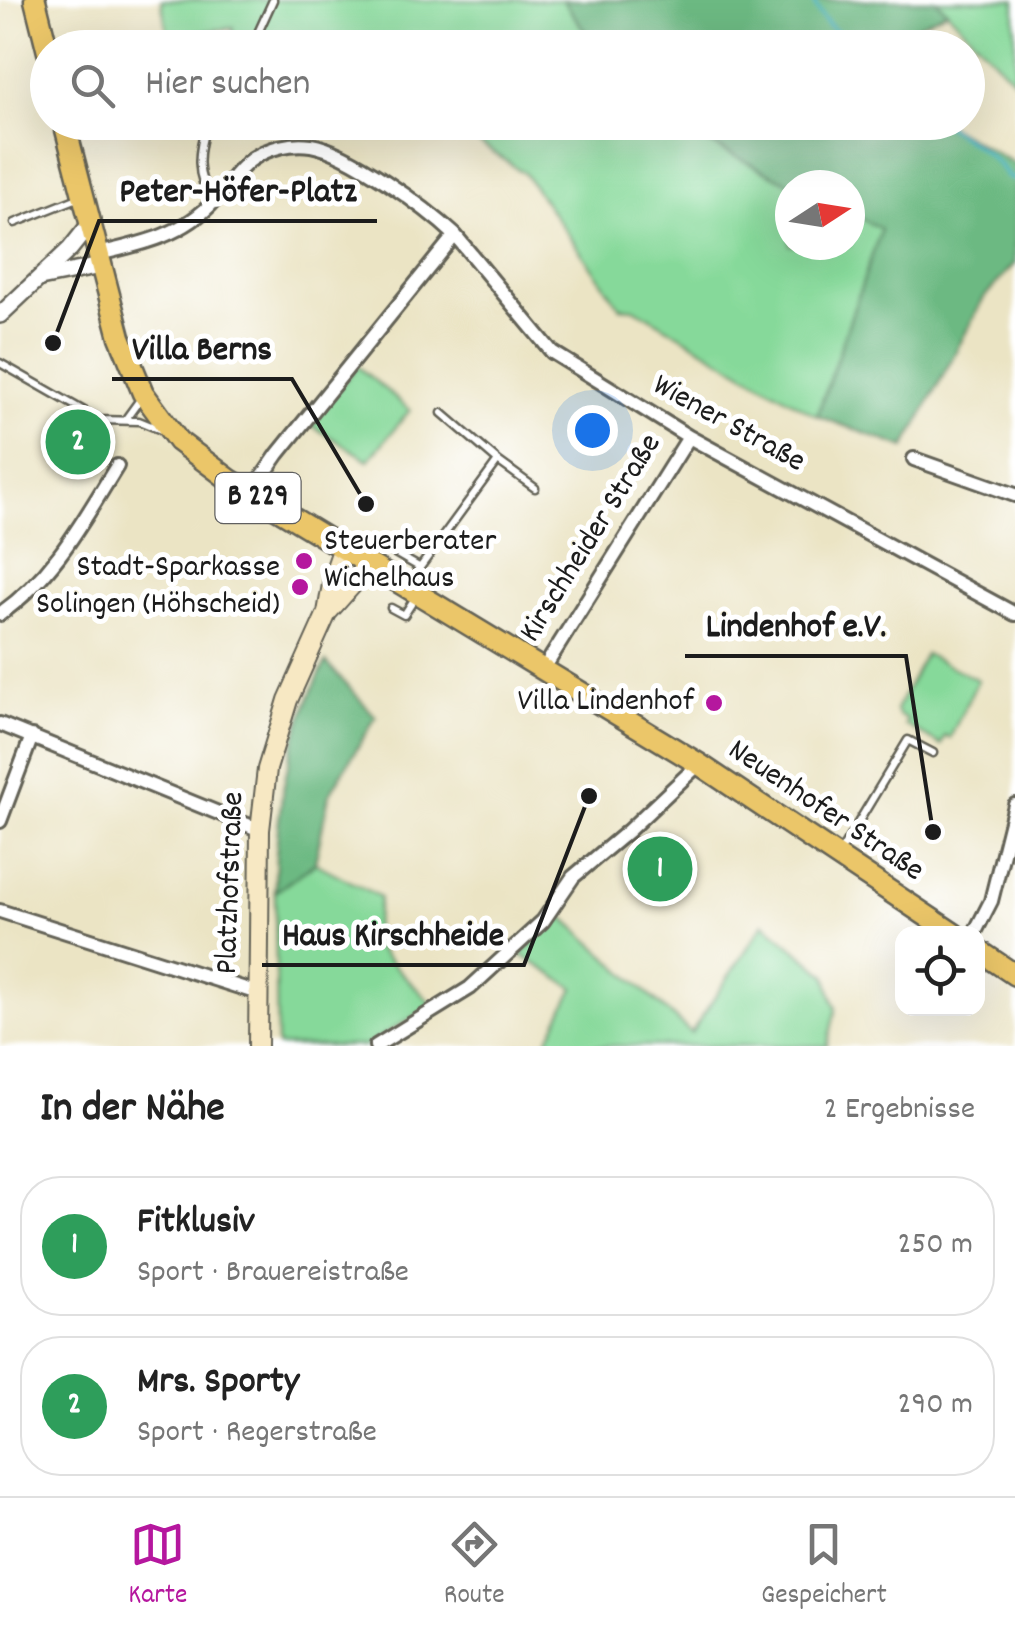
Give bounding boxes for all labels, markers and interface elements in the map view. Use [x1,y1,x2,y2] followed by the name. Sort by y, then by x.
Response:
[30,30,985,140] search box
[65,58,120,113] icon: search
[145,58,310,113] text: Hier suchen
[99,156,377,221] callout: Peter-Höfer-Platz
[119,169,357,219] text: Peter-Höfer-Platz
[775,170,865,260] north arrow
[112,314,292,379] callout: Villa Berns
[132,327,272,377] text: Villa Berns
[643,364,813,486] street label: Wiener Straße
[46,404,110,480] pin: 2
[567,405,618,456] your location
[509,426,675,652] street label: Kirschheider Straße
[216,473,300,523] road number: B 229
[324,520,496,603] place label: Steuerberater Wichelhaus
[36,546,280,629] place label: Stadt-Sparkasse Solingen (Höhscheid)
[293,550,315,572] marker: Steuerberater Wichelhaus
[289,576,311,598] marker: Stadt-Sparkasse Solingen (Höhscheid)
[685,591,906,656] callout: Lindenhof e.V.
[706,604,886,654] text: Lindenhof e.V.
[517,680,695,726] place label: Villa Lindenhof
[703,692,725,714] marker: Villa Lindenhof
[718,729,932,895] street label: Neuenhofer Straße
[206,791,258,975] street label: Platzhofstraße
[628,832,692,906] pin: 1
[262,900,524,965] callout: Haus Kirschheide
[282,913,504,963] text: Haus Kirschheide
[895,926,985,1016] map controls
[895,926,985,1016] button: locate
[40,1081,225,1141] text: In der Nähe
[824,1088,975,1134] text: 2 Ergebnisse
[137,1196,255,1251] text: Fitklusiv
[71,1223,78,1269] text: 1
[897,1223,973,1269] text: 250 m
[137,1251,409,1297] text: Sport · Brauereistraße
[137,1356,299,1411] text: Mrs. Sporty
[68,1383,81,1429] text: 2
[898,1383,973,1429] text: 290 m
[137,1411,377,1457] text: Sport · Regerstraße
[128,1517,187,1617] tab: Karte
[444,1517,505,1617] tab: Route
[761,1517,887,1617] tab: Gespeichert

